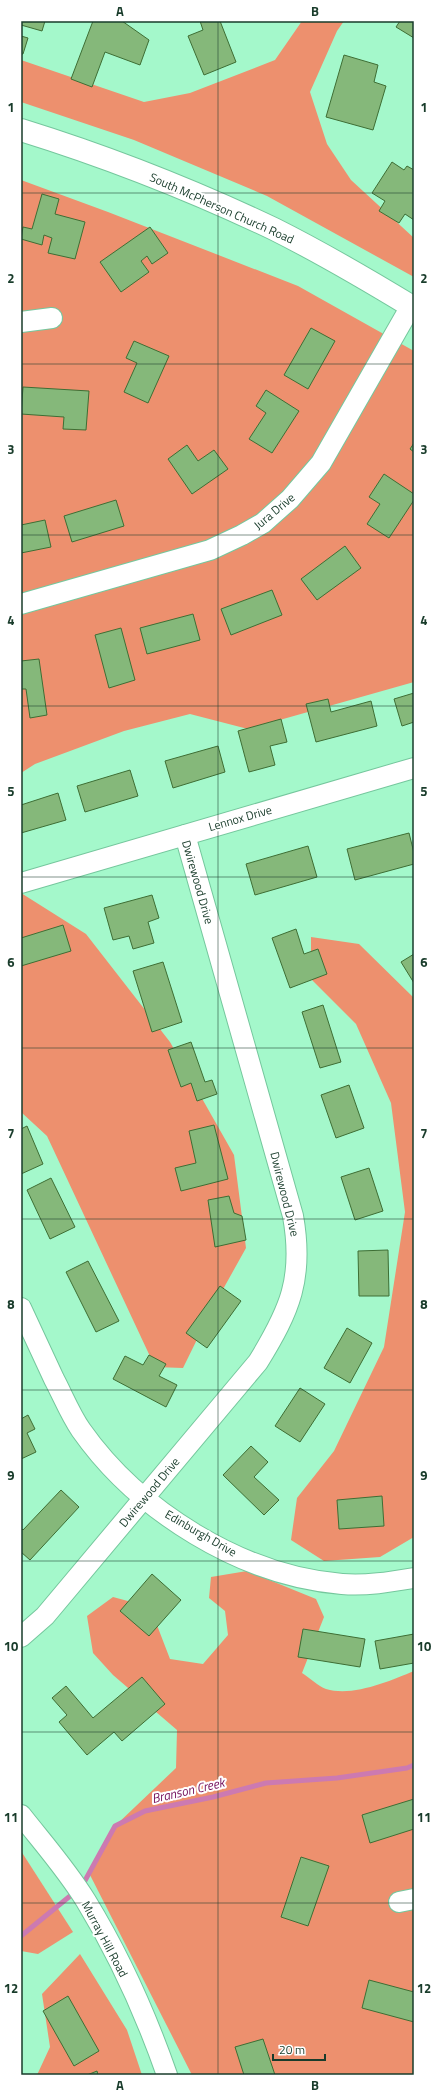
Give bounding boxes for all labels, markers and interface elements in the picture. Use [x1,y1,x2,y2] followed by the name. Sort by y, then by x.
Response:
[116,1,124,21] text: A
[311,1,319,21] text: B
[7,97,15,117] text: 1
[420,97,428,117] text: 1
[147,168,297,248] street label: South McPherson Church Road
[7,268,15,288] text: 2
[420,268,428,288] text: 2
[7,439,15,459] text: 3
[420,439,428,459] text: 3
[249,488,299,534] street label: Jura Drive
[7,610,15,630] text: 4
[420,610,428,630] text: 4
[7,781,15,801] text: 5
[420,781,428,801] text: 5
[206,800,274,836] street label: Lennox Drive
[177,838,219,926] street label: Dwirewood Drive
[7,952,15,972] text: 6
[420,952,428,972] text: 6
[7,1123,15,1143] text: 7
[420,1123,428,1143] text: 7
[265,1150,305,1238] street label: Dwirewood Drive
[7,1294,15,1314] text: 8
[420,1294,428,1314] text: 8
[114,1453,184,1531] street label: Dwirewood Drive
[7,1465,15,1485] text: 9
[420,1465,428,1485] text: 9
[162,1505,240,1561] street label: Edinburgh Drive
[4,1636,18,1656] text: 10
[417,1636,431,1656] text: 10
[150,1771,228,1808] water label: Branson Creek
[4,1807,18,1827] text: 11
[417,1807,431,1827] text: 11
[77,1897,133,1981] street label: Murray Hill Road
[4,1978,18,1998] text: 12
[417,1978,431,1998] text: 12
[273,2036,325,2062] scale bar
[279,2040,305,2059] text: 20 m
[116,2075,124,2095] text: A
[311,2075,319,2095] text: B

